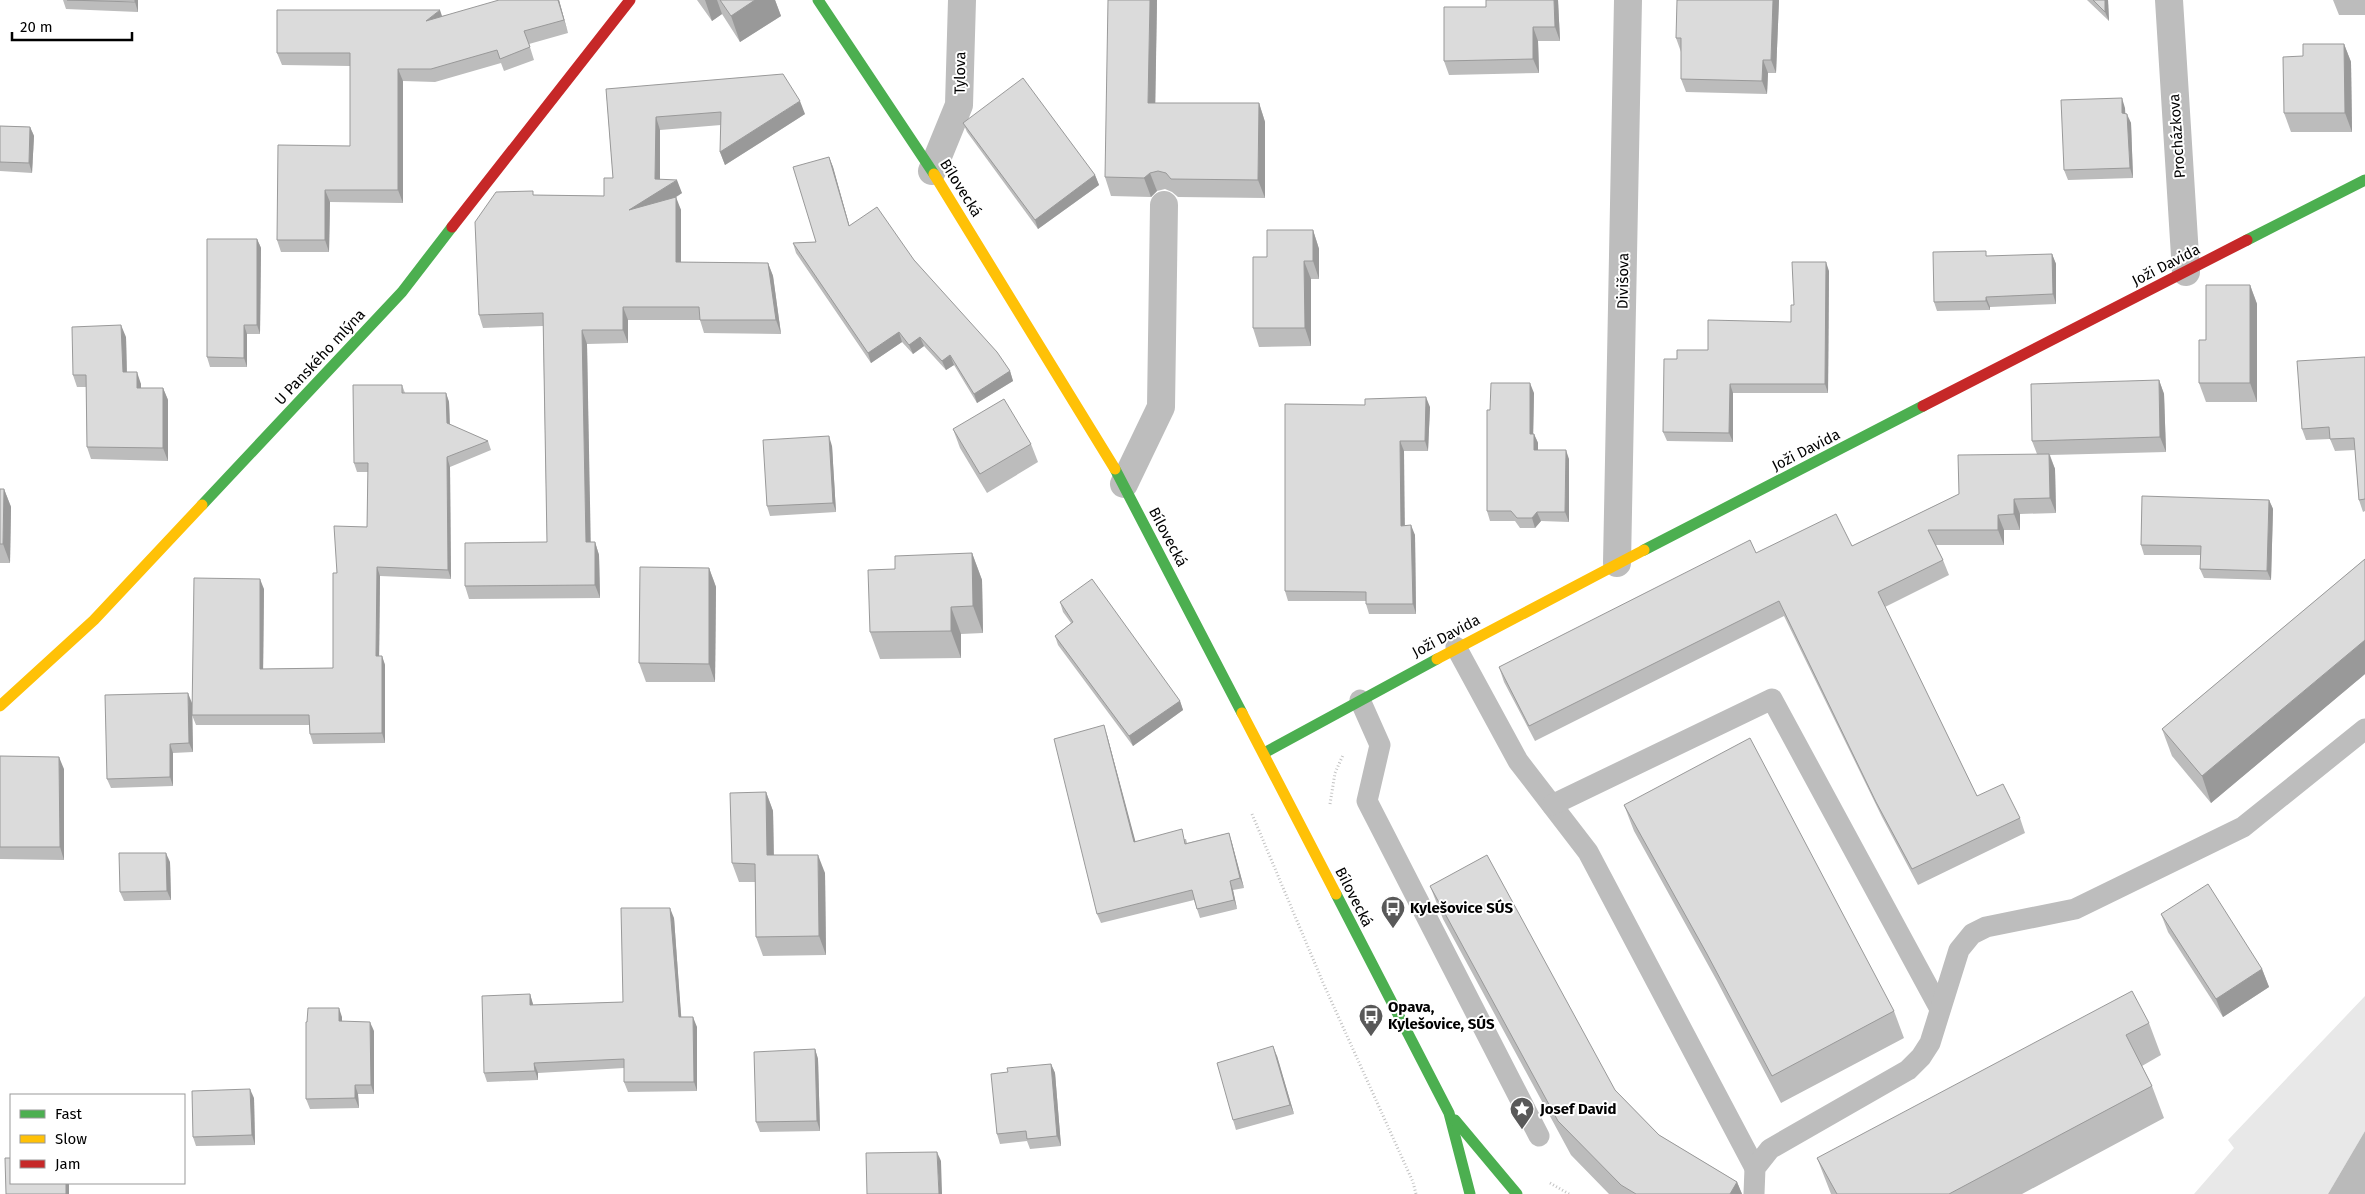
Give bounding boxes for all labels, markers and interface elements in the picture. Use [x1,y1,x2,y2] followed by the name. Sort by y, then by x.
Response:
[12,10,132,42] scale bar
[20,18,53,36] text: 20 m
[951,51,969,95] street label: Tylova
[2165,93,2189,179] street label: Procházkova
[936,156,986,220] street label: Bílovecká
[2129,240,2203,290] street label: Joži Davida
[1614,253,1632,309] street label: Divišova
[271,305,369,409] street label: U Panského mlýna
[1769,425,1843,475] street label: Joži Davida
[1145,504,1191,570] street label: Bílovecká
[1409,611,1483,661] street label: Joži Davida
[1331,864,1377,930] street label: Bílovecká
[1380,895,1406,929] bus stop icon: Kylešovice SÚS
[1410,899,1513,917] place label: Kylešovice SÚS
[1388,998,1495,1033] place label: Opava, Kylešovice, SÚS
[1358,1003,1384,1037] bus stop icon: Opava, Kylešovice, SÚS
[10,1094,185,1184] legend
[1509,1096,1535,1130] place icon: Josef David
[1539,1100,1616,1118] place label: Josef David
[55,1105,82,1123] text: Fast
[55,1130,87,1148] text: Slow
[55,1155,81,1173] text: Jam

